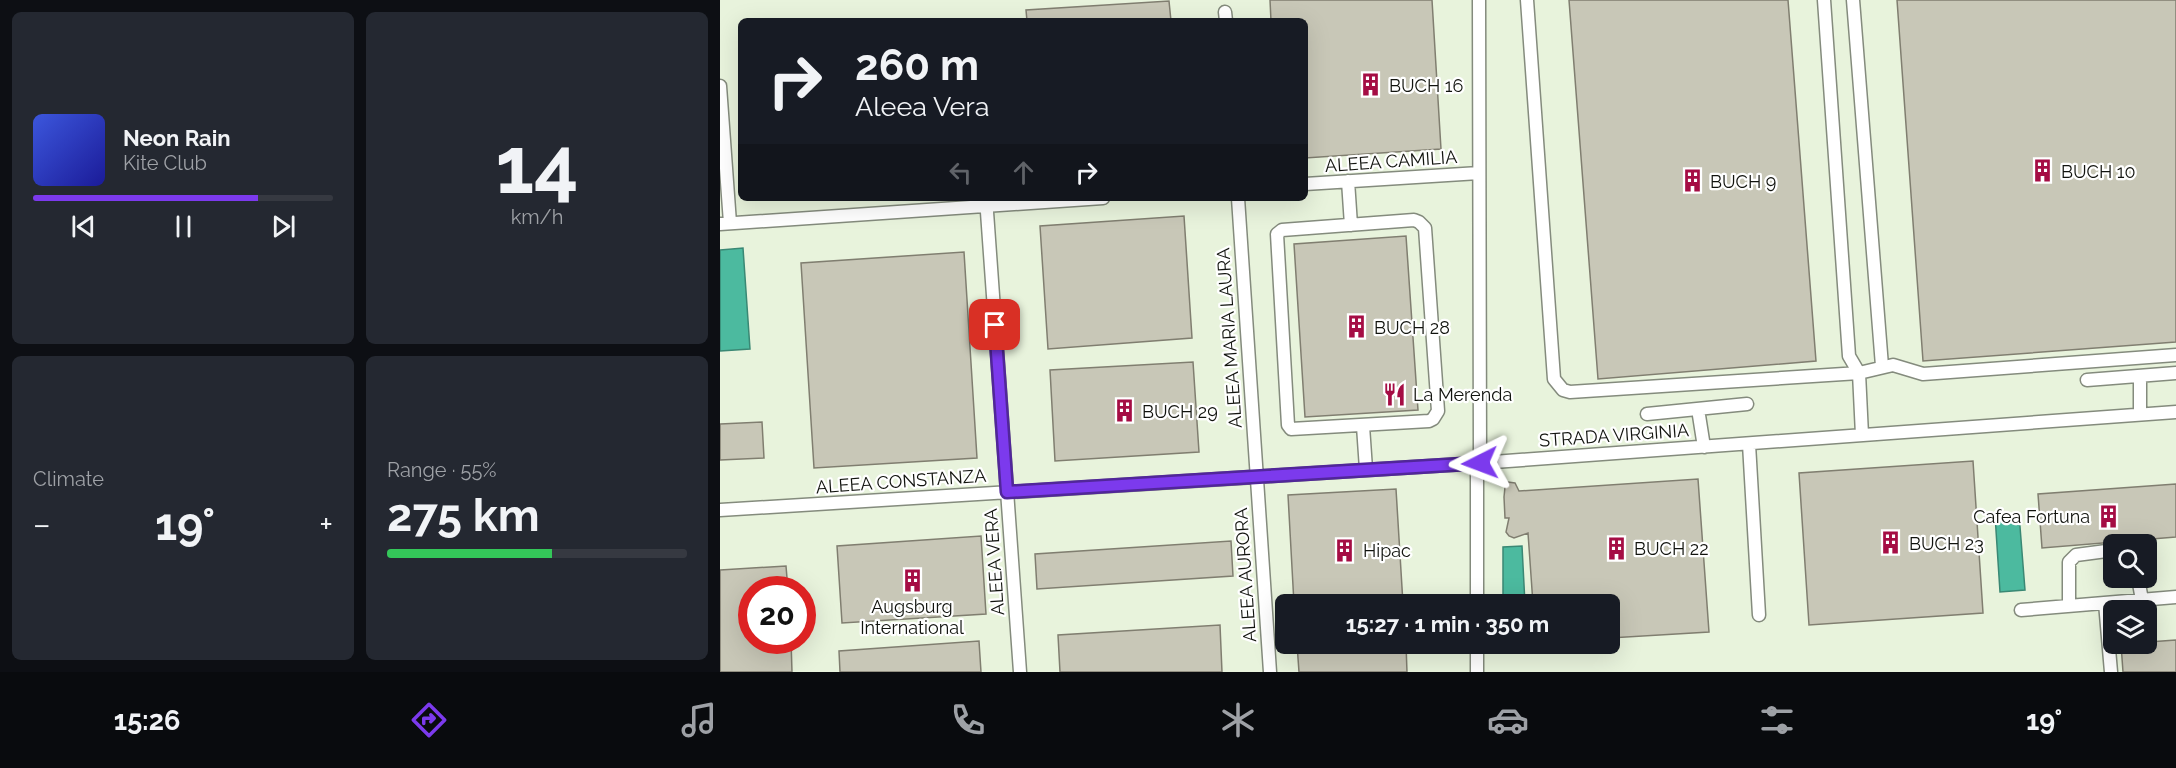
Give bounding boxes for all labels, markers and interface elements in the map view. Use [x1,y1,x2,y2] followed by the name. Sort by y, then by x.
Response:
[855,41,979,90] text: 260 m
[756,42,834,120] icon: right
[1358,72,1384,98] building icon: BUCH 16
[1389,75,1464,96] place label: BUCH 16
[855,91,990,122] text: Aleea Vera
[495,120,579,211] text: 14
[123,125,231,151] text: Neon Rain
[1324,146,1458,176] street label: ALEEA CAMILIA
[123,151,207,175] text: Kite Club
[944,156,977,189] icon: left
[1007,156,1040,189] icon: ahead
[1070,156,1103,189] icon: right
[2030,158,2056,184] building icon: BUCH 10
[2061,161,2136,182] place label: BUCH 10
[1679,168,1705,194] building icon: BUCH 9
[1710,171,1776,192] place label: BUCH 9
[511,205,563,229] text: km/h
[67,210,100,243] icon: previous
[167,210,200,243] icon: pause
[267,210,300,243] icon: next
[1212,247,1246,429] street label: ALEEA MARIA LAURA
[969,299,1020,350] pin
[978,308,1011,341] icon: arrive
[1343,314,1369,340] building icon: BUCH 28
[1374,317,1450,338] place label: BUCH 28
[1382,381,1408,407] restaurant icon: La Merenda
[1413,384,1512,405] place label: La Merenda
[1111,398,1137,424] building icon: BUCH 29
[1142,401,1218,422] place label: BUCH 29
[1538,419,1690,451] street label: STRADA VIRGINIA
[1448,431,1512,495] position arrow
[387,458,497,482] text: Range · 55%
[815,465,987,497] street label: ALEEA CONSTANZA
[33,467,104,491] text: Climate
[387,489,540,542] text: 275 km
[155,498,215,551] text: 19°
[2095,503,2121,529] building icon: Cafea Fortuna
[33,505,51,544] text: −
[319,505,333,544] text: +
[1973,506,2090,527] place label: Cafea Fortuna
[1230,507,1260,643] street label: ALEEA AURORA
[980,508,1008,616] street label: ALEEA VERA
[1878,530,1904,556] building icon: BUCH 23
[1909,533,1984,554] place label: BUCH 23
[2103,534,2157,654] map controls
[2103,534,2157,588] button: search
[1603,535,1629,561] building icon: BUCH 22
[1332,537,1358,563] building icon: Hipac
[1634,538,1709,559] place label: BUCH 22
[1363,540,1411,561] place label: Hipac
[899,567,925,593] building icon: Augsburg International
[738,576,816,654] speed limit sign: 20
[860,596,964,638] place label: Augsburg International
[2103,600,2157,654] button: layers
[1346,611,1549,637] text: 15:27 · 1 min · 350 m
[408,699,450,741] icon: directions
[678,699,720,741] icon: music
[947,699,989,741] icon: phone
[1217,699,1259,741] icon: climate
[1487,699,1529,741] icon: car
[1756,699,1798,741] icon: filters
[114,705,180,736] text: 15:26
[2026,705,2062,736] text: 19°

